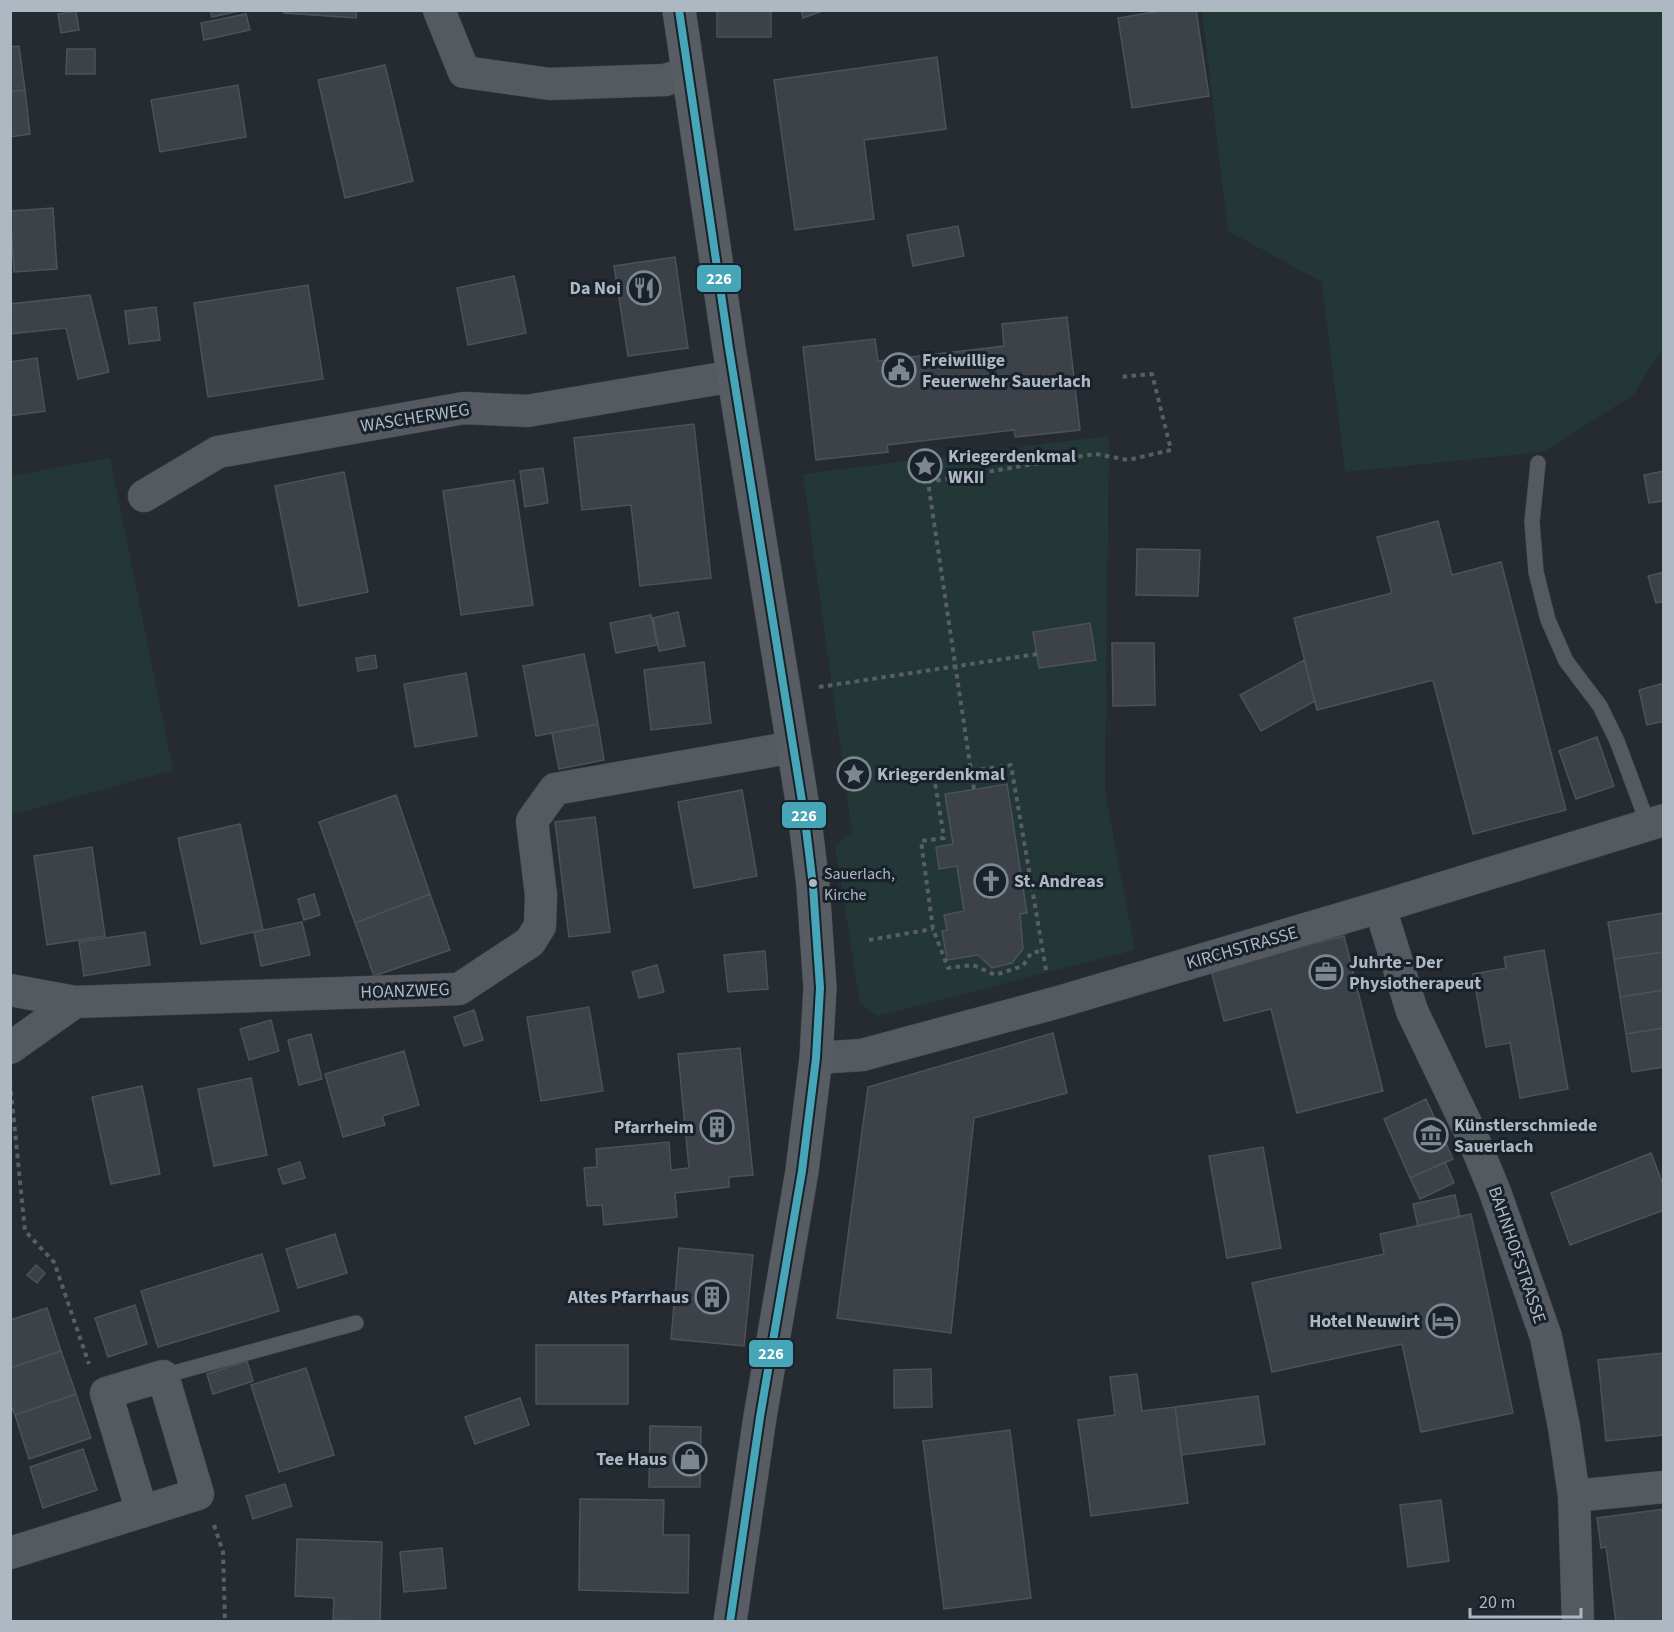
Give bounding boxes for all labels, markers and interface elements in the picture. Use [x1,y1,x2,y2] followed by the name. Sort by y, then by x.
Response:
[696,264,742,293] line badge: 226
[706,268,732,290] text: 226
[626,270,662,306] restaurant icon: Da Noi
[570,276,621,301] place label: Da Noi
[922,348,1091,394] place label: Freiwillige Feuerwehr Sauerlach
[881,352,917,388] public building icon: Freiwillige Feuerwehr Sauerlach
[359,397,471,439] street label: WASCHERWEG
[948,444,1076,490] place label: Kriegerdenkmal WKII
[907,448,943,484] place icon: Kriegerdenkmal WKII
[836,756,872,792] place icon: Kriegerdenkmal
[877,762,1005,787] place label: Kriegerdenkmal
[781,801,827,829] line badge: 226
[791,805,817,827] text: 226
[824,863,895,906] place label: Sauerlach, Kirche
[973,863,1009,899] church icon: St. Andreas
[1014,869,1104,894] place label: St. Andreas
[807,877,819,889] marker: Sauerlach, Kirche
[1183,920,1301,976] street label: KIRCHSTRASSE
[1349,950,1481,996] place label: Juhrte - Der Physiotherapeut
[1308,954,1344,990] office icon: Juhrte - Der Physiotherapeut
[360,977,450,1005] street label: HOANZWEG
[699,1109,735,1145] building icon: Pfarrheim
[1454,1113,1597,1159] place label: Künstlerschmiede Sauerlach
[614,1115,694,1140] place label: Pfarrheim
[1413,1117,1449,1153] museum icon: Künstlerschmiede Sauerlach
[1482,1183,1552,1327] street label: BAHNHOFSTRASSE
[694,1279,730,1315] building icon: Altes Pfarrhaus
[567,1285,689,1310] place label: Altes Pfarrhaus
[1425,1303,1461,1339] hotel icon: Hotel Neuwirt
[1309,1309,1420,1334] place label: Hotel Neuwirt
[748,1339,794,1368] line badge: 226
[758,1343,784,1365] text: 226
[672,1441,708,1477] shop icon: Tee Haus
[596,1447,667,1472] place label: Tee Haus
[1470,1581,1581,1619] scale bar
[1479,1590,1515,1615] text: 20 m

